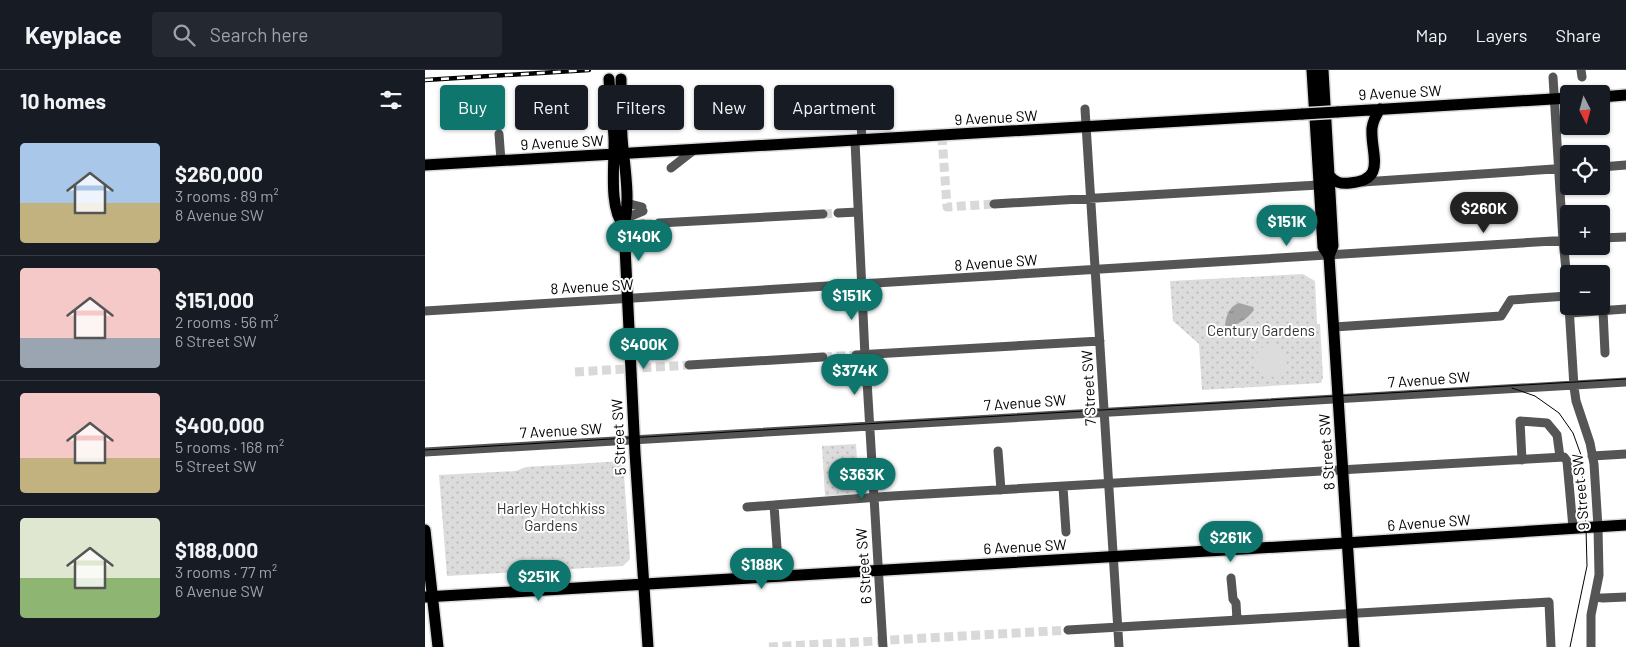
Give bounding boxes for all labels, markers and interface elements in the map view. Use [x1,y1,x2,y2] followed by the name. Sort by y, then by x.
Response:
[152,12,502,57] search box
[25,20,122,49] text: Keyplace
[170,21,198,49] icon: search
[210,23,308,46] text: Search here
[1415,24,1447,46] text: Map
[1475,24,1528,46] text: Layers
[1556,24,1601,46] text: Share
[1358,81,1442,103] street label: 9 Avenue SW
[440,85,505,130] chip: Buy
[515,85,588,130] chip: Rent
[598,85,684,130] chip: Filters
[694,85,764,130] chip: New
[774,85,894,130] chip: Apartment
[1560,85,1610,135] north arrow
[1560,85,1610,315] map controls
[377,86,405,114] icon: filters
[20,88,106,113] text: 10 homes
[954,106,1038,128] street label: 9 Avenue SW
[520,131,604,153] street label: 9 Avenue SW
[1560,145,1610,195] button: locate
[175,161,263,186] text: $260,000
[60,163,120,223] icon: home
[175,186,279,205] text: 3 rooms · 89 m²
[1449,191,1519,234] pin: $260K
[1461,198,1507,217] text: $260K
[1252,204,1322,247] pin: $151K
[175,205,264,224] text: 8 Avenue SW
[1560,205,1610,255] button: +
[1268,211,1306,230] text: $151K
[604,220,674,262] pin: $140K
[617,226,661,245] text: $140K
[954,250,1038,274] street label: 8 Avenue SW
[1560,265,1610,315] button: −
[550,275,634,297] street label: 8 Avenue SW
[817,278,887,321] pin: $151K
[833,285,871,304] text: $151K
[175,287,254,312] text: $151,000
[60,288,120,348] icon: home
[175,312,279,331] text: 2 rooms · 56 m²
[1207,321,1315,339] park label: Century Gardens
[609,328,679,370] pin: $400K
[175,331,257,350] text: 6 Street SW
[620,334,668,353] text: $400K
[1077,350,1099,426] street label: 7 Street SW
[820,354,890,396] pin: $374K
[832,360,878,379] text: $374K
[1387,367,1471,391] street label: 7 Avenue SW
[983,390,1067,414] street label: 7 Avenue SW
[607,398,629,476] street label: 5 Street SW
[175,412,265,437] text: $400,000
[60,413,120,473] icon: home
[1314,413,1338,491] street label: 8 Street SW
[519,419,603,441] street label: 7 Avenue SW
[175,437,284,456] text: 5 rooms · 168 m²
[1568,453,1592,531] street label: 9 Street SW
[175,456,257,475] text: 5 Street SW
[827,458,897,500] pin: $363K
[839,464,885,483] text: $363K
[497,499,605,534] park label: Harley Hotchkiss Gardens
[1387,510,1471,534] street label: 6 Avenue SW
[1196,520,1266,563] pin: $261K
[851,527,875,605] street label: 6 Street SW
[1210,527,1252,546] text: $261K
[983,535,1067,557] street label: 6 Avenue SW
[175,537,258,562] text: $188,000
[60,538,120,598] icon: home
[727,548,797,590] pin: $188K
[741,554,783,573] text: $188K
[504,560,574,602] pin: $251K
[175,562,277,581] text: 3 rooms · 77 m²
[518,566,560,585] text: $251K
[175,581,264,600] text: 6 Avenue SW

